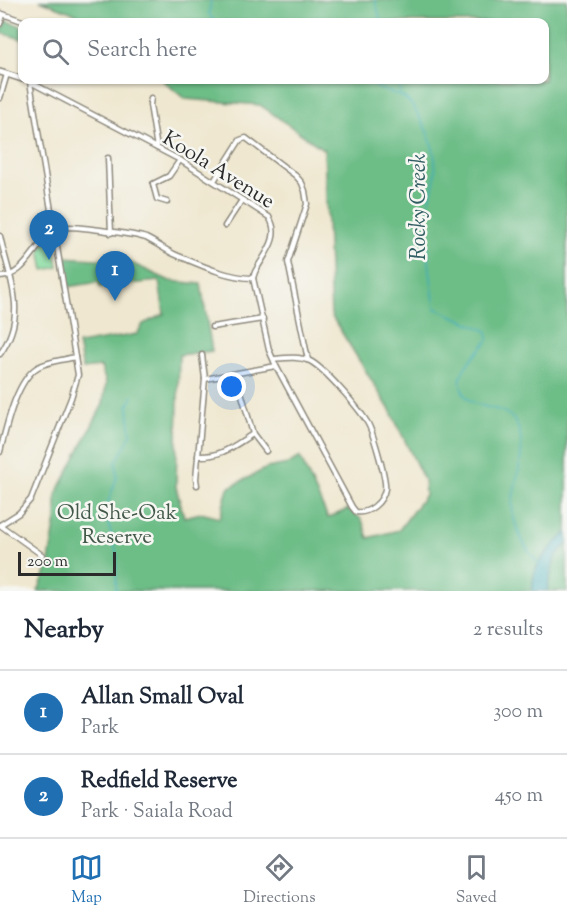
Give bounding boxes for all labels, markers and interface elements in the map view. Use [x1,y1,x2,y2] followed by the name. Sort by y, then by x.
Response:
[18,18,549,84] search box
[39,35,72,68] icon: search
[87,35,197,67] text: Search here
[156,124,280,217] street label: Koola Avenue
[404,154,436,260] water label: Rocky Creek
[29,210,68,260] pin: 2
[96,252,134,301] pin: 1
[217,372,246,401] your location
[57,499,178,553] park label: Old She-Oak Reserve
[18,549,116,576] scale bar
[27,551,68,574] text: 200 m
[24,612,104,649] text: Nearby
[473,616,543,645] text: 2 results
[81,682,244,714] text: Allan Small Oval
[40,698,47,727] text: 1
[493,698,543,727] text: 300 m
[81,714,119,743] text: Park
[81,766,238,798] text: Redfield Reserve
[39,782,48,811] text: 2
[495,782,543,811] text: 450 m
[81,798,233,827] text: Park · Saiala Road
[70,851,103,910] tab: Map
[243,851,316,910] tab: Directions
[456,851,497,910] tab: Saved

